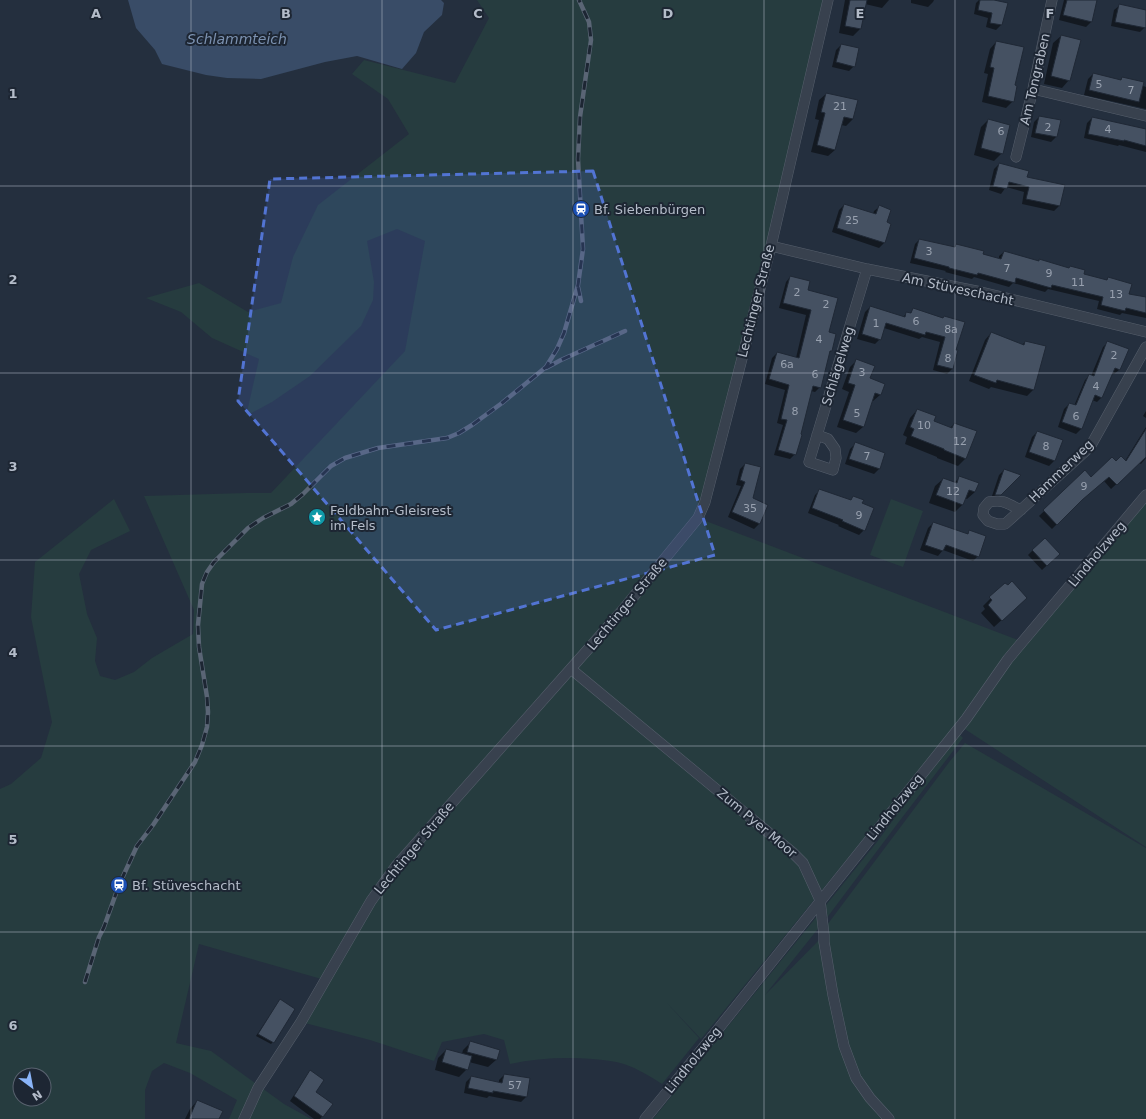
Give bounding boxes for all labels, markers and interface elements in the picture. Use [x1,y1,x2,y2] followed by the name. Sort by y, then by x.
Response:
[91,6,101,21] text: A
[281,6,291,21] text: B
[473,6,483,21] text: C
[663,6,674,21] text: D
[856,6,864,21] text: E
[1046,6,1054,21] text: F
[187,31,287,47] water label: Schlammteich
[1017,32,1053,126] street label: Am Tongraben
[1096,78,1103,91] house number: 5
[1128,84,1135,97] house number: 7
[8,86,18,101] text: 1
[833,100,847,113] house number: 21
[1045,121,1052,134] house number: 2
[1105,123,1112,136] house number: 4
[998,125,1005,138] house number: 6
[571,199,591,219] station icon: Bf. Siebenbürgen
[594,202,705,217] place label: Bf. Siebenbürgen
[845,214,859,227] house number: 25
[735,243,777,359] street label: Lechtinger Straße
[926,245,933,258] house number: 3
[1004,262,1011,275] house number: 7
[1046,267,1053,280] house number: 9
[901,270,1015,308] street label: Am Stüveschacht
[8,272,18,287] text: 2
[1071,276,1085,289] house number: 11
[794,286,801,299] house number: 2
[1109,288,1123,301] house number: 13
[823,298,830,311] house number: 2
[913,315,920,328] house number: 6
[873,317,880,330] house number: 1
[944,323,958,336] house number: 8a
[819,325,857,407] street label: Schlägelweg
[816,333,823,346] house number: 4
[1111,349,1118,362] house number: 2
[945,352,952,365] house number: 8
[780,358,794,371] house number: 6a
[859,366,866,379] house number: 3
[812,368,819,381] house number: 6
[1093,380,1100,393] house number: 4
[792,405,799,418] house number: 8
[854,407,861,420] house number: 5
[1073,410,1080,423] house number: 6
[917,419,931,432] house number: 10
[953,435,967,448] house number: 12
[1026,437,1096,505] street label: Hammerweg
[1043,440,1050,453] house number: 8
[864,450,871,463] house number: 7
[8,459,18,474] text: 3
[1081,480,1088,493] house number: 9
[946,485,960,498] house number: 12
[743,502,757,515] house number: 35
[330,503,452,533] place label: Feldbahn-Gleisrest im Fels
[307,507,327,527] place icon: Feldbahn-Gleisrest im Fels
[856,509,863,522] house number: 9
[1065,518,1129,590] street label: Lindholzweg
[584,555,670,653] street label: Lechtinger Straße
[8,645,18,660] text: 4
[864,771,926,843] street label: Lindholzweg
[714,785,800,861] street label: Zum Pyer Moor
[371,799,457,897] street label: Lechtinger Straße
[8,832,18,847] text: 5
[109,875,129,895] station icon: Bf. Stüveschacht
[132,878,241,893] place label: Bf. Stüveschacht
[8,1018,18,1033] text: 6
[662,1024,724,1096] street label: Lindholzweg
[12,1067,52,1107] north arrow
[508,1079,522,1092] house number: 57
[30,1087,44,1103] text: N

